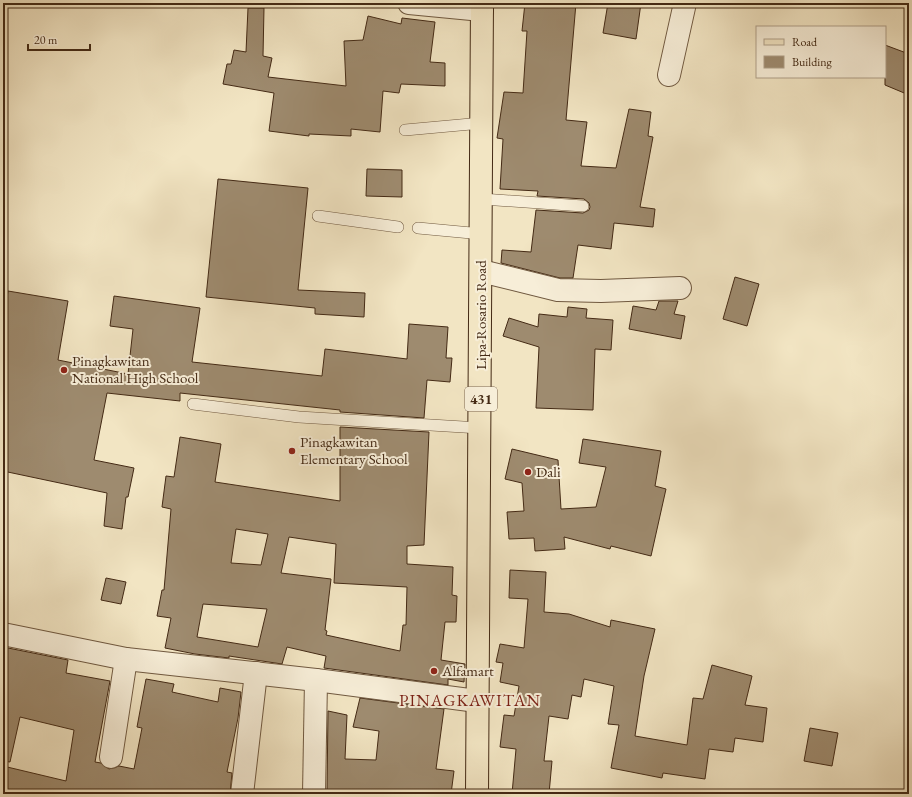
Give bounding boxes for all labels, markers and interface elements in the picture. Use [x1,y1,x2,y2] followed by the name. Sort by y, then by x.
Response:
[28,26,90,52] scale bar
[756,26,886,78] legend
[34,32,58,48] text: 20 m
[792,34,818,50] text: Road
[792,54,833,70] text: Building
[471,260,490,370] street label: Lipa-Rosario Road
[72,351,199,387] place label: Pinagkawitan National High School
[59,365,69,375] marker: Pinagkawitan National High School
[465,387,497,411] road number: 431
[300,432,408,468] place label: Pinagkawitan Elementary School
[287,446,297,456] marker: Pinagkawitan Elementary School
[536,462,561,481] place label: Dali
[523,467,533,477] marker: Dali
[441,661,494,680] place label: Alfamart
[429,666,439,676] marker: Alfamart
[399,689,541,711] district label: PINAGKAWITAN

